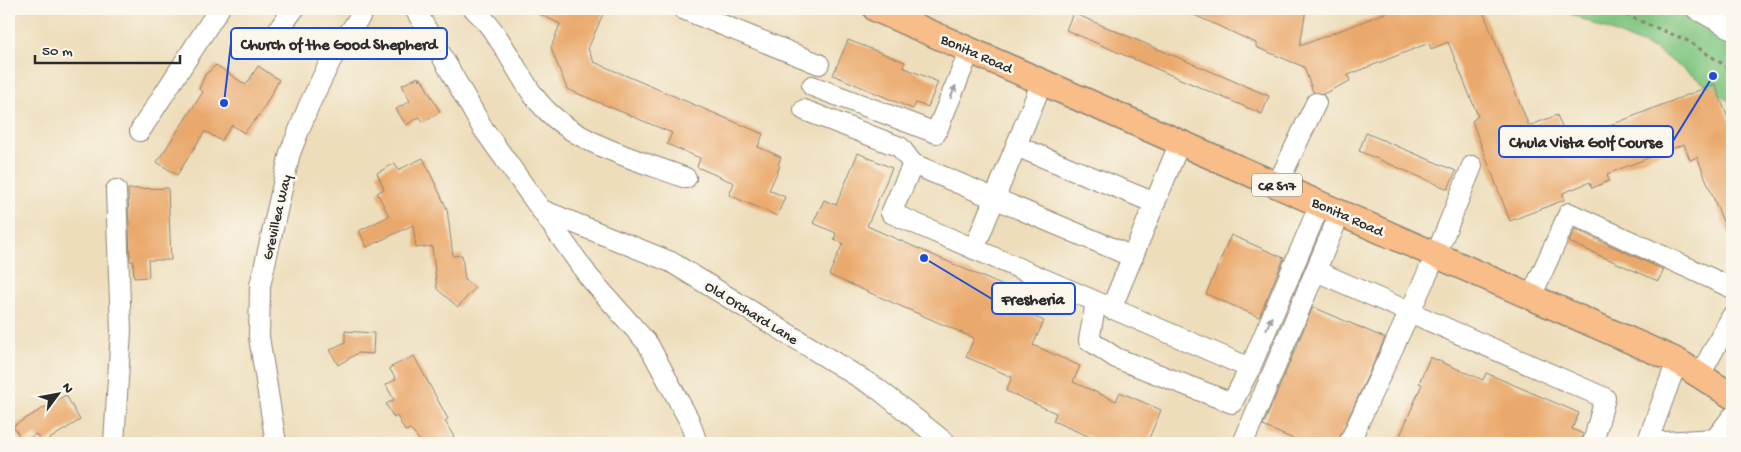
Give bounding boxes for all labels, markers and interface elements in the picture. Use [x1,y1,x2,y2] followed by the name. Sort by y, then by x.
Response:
[231,28,447,59] callout: Church of the Good Shepherd
[937,31,1016,79] street label: Bonita Road
[35,32,180,64] scale bar
[240,36,439,56] text: Church of the Good Shepherd
[42,43,73,61] text: 50 m
[950,84,957,99] one-way arrow
[1499,126,1673,157] callout: Chula Vista Golf Course
[1508,134,1663,154] text: Chula Vista Golf Course
[259,172,297,262] street label: Grevillea Way
[1252,174,1302,196] road number: CR S17
[1308,194,1387,242] street label: Bonita Road
[701,278,801,350] street label: Old Orchard Lane
[992,283,1075,314] callout: Fresheria
[1001,292,1066,311] text: Fresheria
[1266,316,1274,330] one-way arrow
[32,370,82,420] north arrow
[57,380,77,397] text: N

